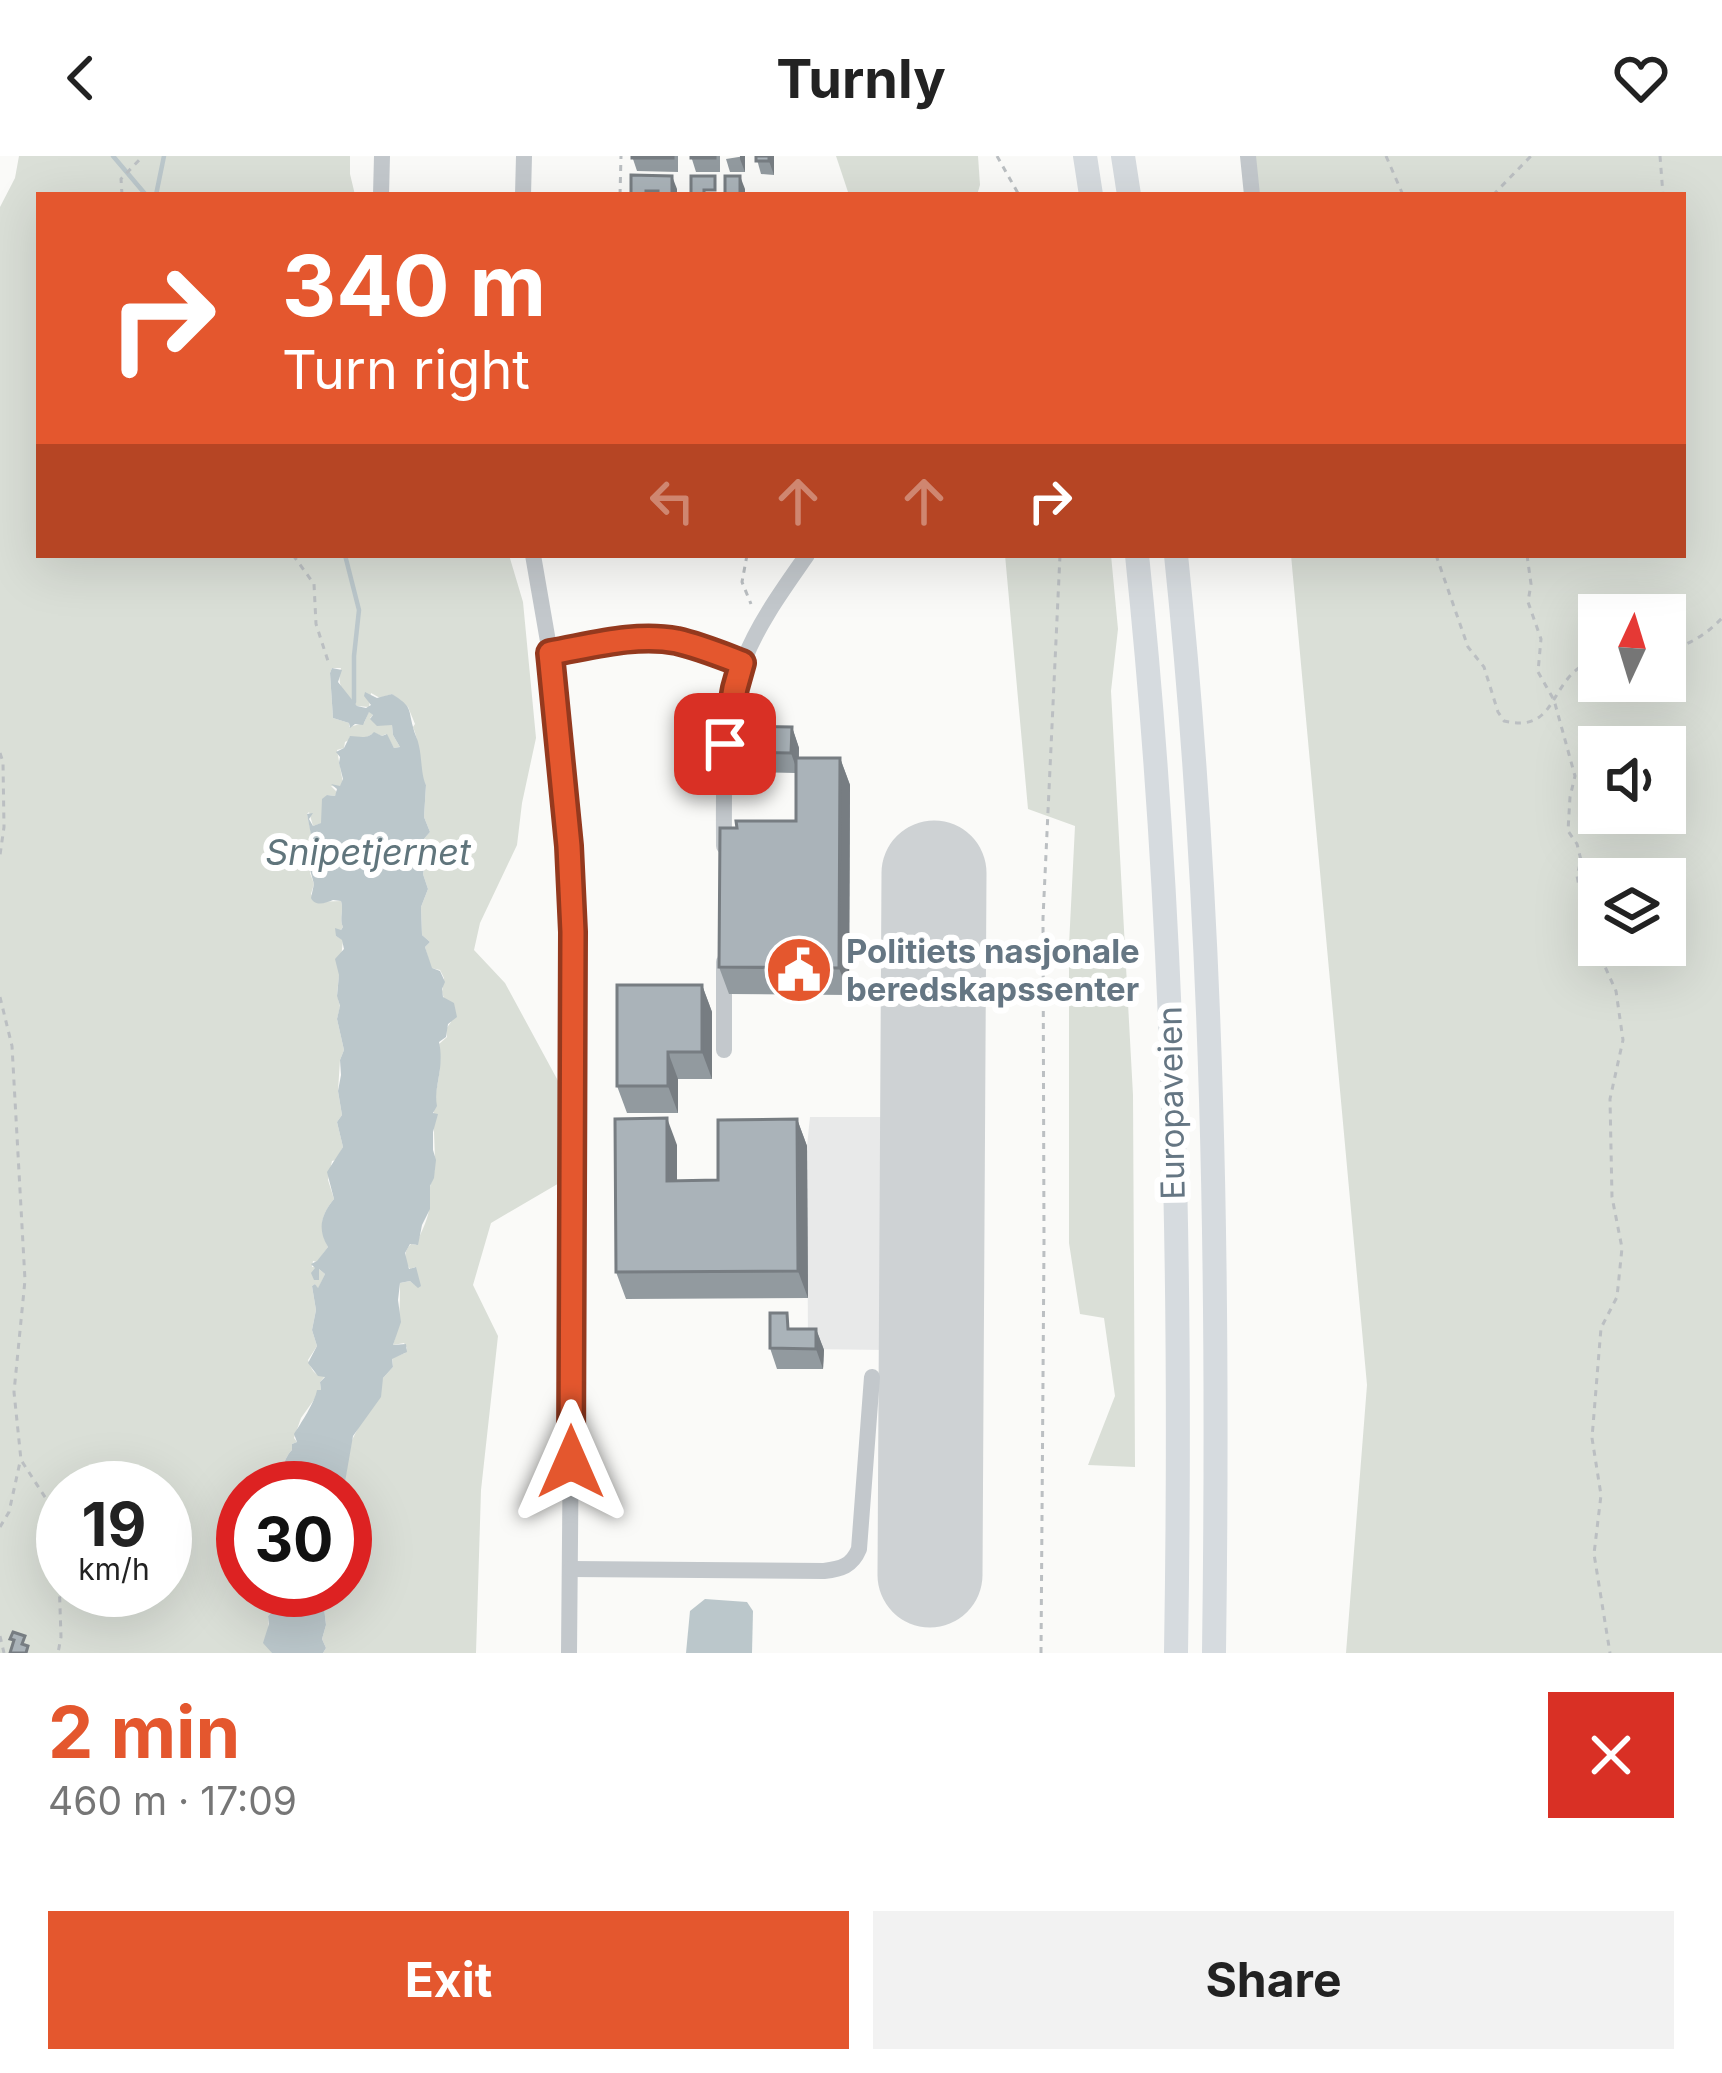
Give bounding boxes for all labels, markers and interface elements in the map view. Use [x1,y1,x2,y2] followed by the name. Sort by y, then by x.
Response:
[48,45,114,111] icon: back
[1608,45,1674,111] icon: heart
[776,46,946,111] text: Turnly
[282,235,546,336] text: 340 m
[84,240,240,396] icon: right
[282,337,530,402] text: Turn right
[639,468,705,534] icon: left
[765,468,831,534] icon: ahead
[891,468,957,534] icon: ahead
[1017,468,1083,534] icon: right
[1578,594,1686,702] north arrow
[1578,594,1686,966] map controls
[674,693,776,795] pin
[692,711,758,777] icon: arrive
[1578,726,1686,834] button: sound
[265,830,472,874] water label: Snipetjernet
[1578,858,1686,966] button: layers
[846,931,1140,1009] place label: Politiets nasjonale beredskapssenter
[764,935,834,1005] public building icon: Politiets nasjonale beredskapssenter
[1149,1006,1193,1200] street label: Europaveien
[508,1399,634,1525] position arrow
[216,1461,372,1617] speed limit sign: 30
[82,1488,146,1560] text: 19
[78,1551,150,1587] text: km/h
[48,1688,240,1775] text: 2 min
[1548,1692,1674,1818] button: close
[48,1777,297,1824] text: 460 m · 17:09
[48,1911,849,2049] button: Exit
[873,1911,1674,2049] button: Share

